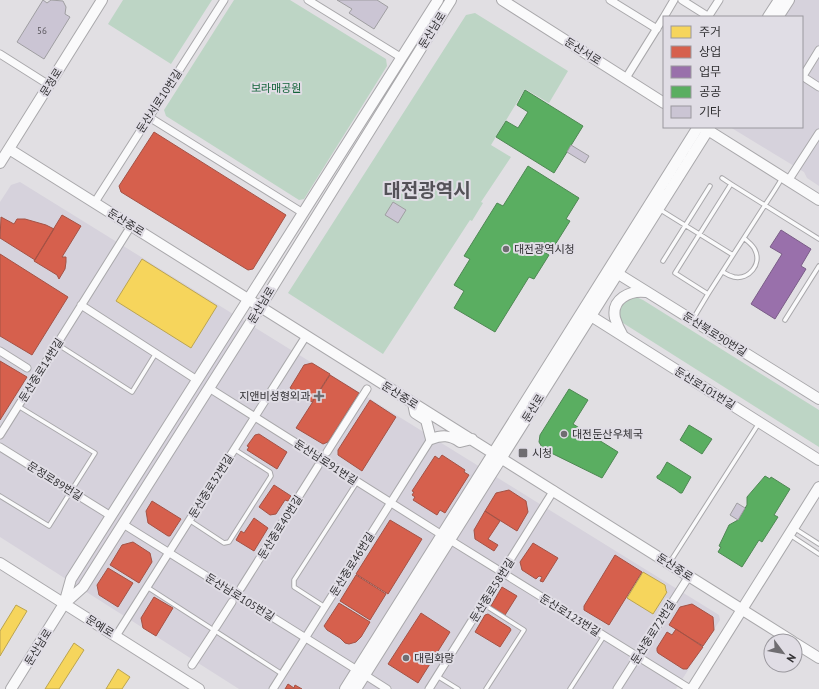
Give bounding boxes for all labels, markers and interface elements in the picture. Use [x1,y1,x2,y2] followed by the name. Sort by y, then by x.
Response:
[415,9,449,51] street label: 둔산남로
[663,16,803,128] legend
[699,24,721,39] text: 주거
[37,25,47,36] house number: 56
[562,34,604,68] street label: 둔산서로
[699,44,721,59] text: 상업
[699,64,721,79] text: 업무
[37,65,65,99] street label: 문정로
[133,67,185,135] street label: 둔산서로10번길
[251,81,301,95] park label: 보라매공원
[699,84,721,99] text: 공공
[699,104,721,119] text: 기타
[383,178,471,202] district label: 대전광역시
[105,205,147,239] street label: 둔산중로
[514,242,575,256] place label: 대전광역시청
[501,244,511,254] marker: 대전광역시청
[245,284,277,326] street label: 둔산남로
[680,309,750,359] street label: 둔산북로90번길
[16,335,66,405] street label: 둔산중로14번길
[672,364,738,412] street label: 둔산로101번길
[379,378,421,412] street label: 둔산중로
[239,389,310,403] place label: 지앤비성형외과
[313,390,325,402] marker: 지앤비성형외과
[519,391,547,425] street label: 둔산로
[572,427,643,441] place label: 대전둔산우체국
[559,429,569,439] marker: 대전둔산우체국
[292,436,360,488] street label: 둔산남로91번길
[532,446,552,460] place label: 시청
[517,447,529,459] marker: 시청
[186,451,236,521] street label: 둔산중로32번길
[25,458,85,504] street label: 문정로89번길
[255,492,305,562] street label: 둔산중로40번길
[327,529,377,599] street label: 둔산중로46번길
[654,550,696,584] street label: 둔산중로
[467,555,517,625] street label: 둔산중로58번길
[203,570,277,624] street label: 둔산남로105번길
[537,591,603,639] street label: 둔산로123번길
[628,597,678,667] street label: 둔산중로72번길
[83,612,117,640] street label: 문예로
[21,626,55,668] street label: 둔산남로
[763,633,803,673] north arrow
[414,651,454,665] place label: 대림화랑
[784,652,799,665] text: N
[401,653,411,663] marker: 대림화랑

